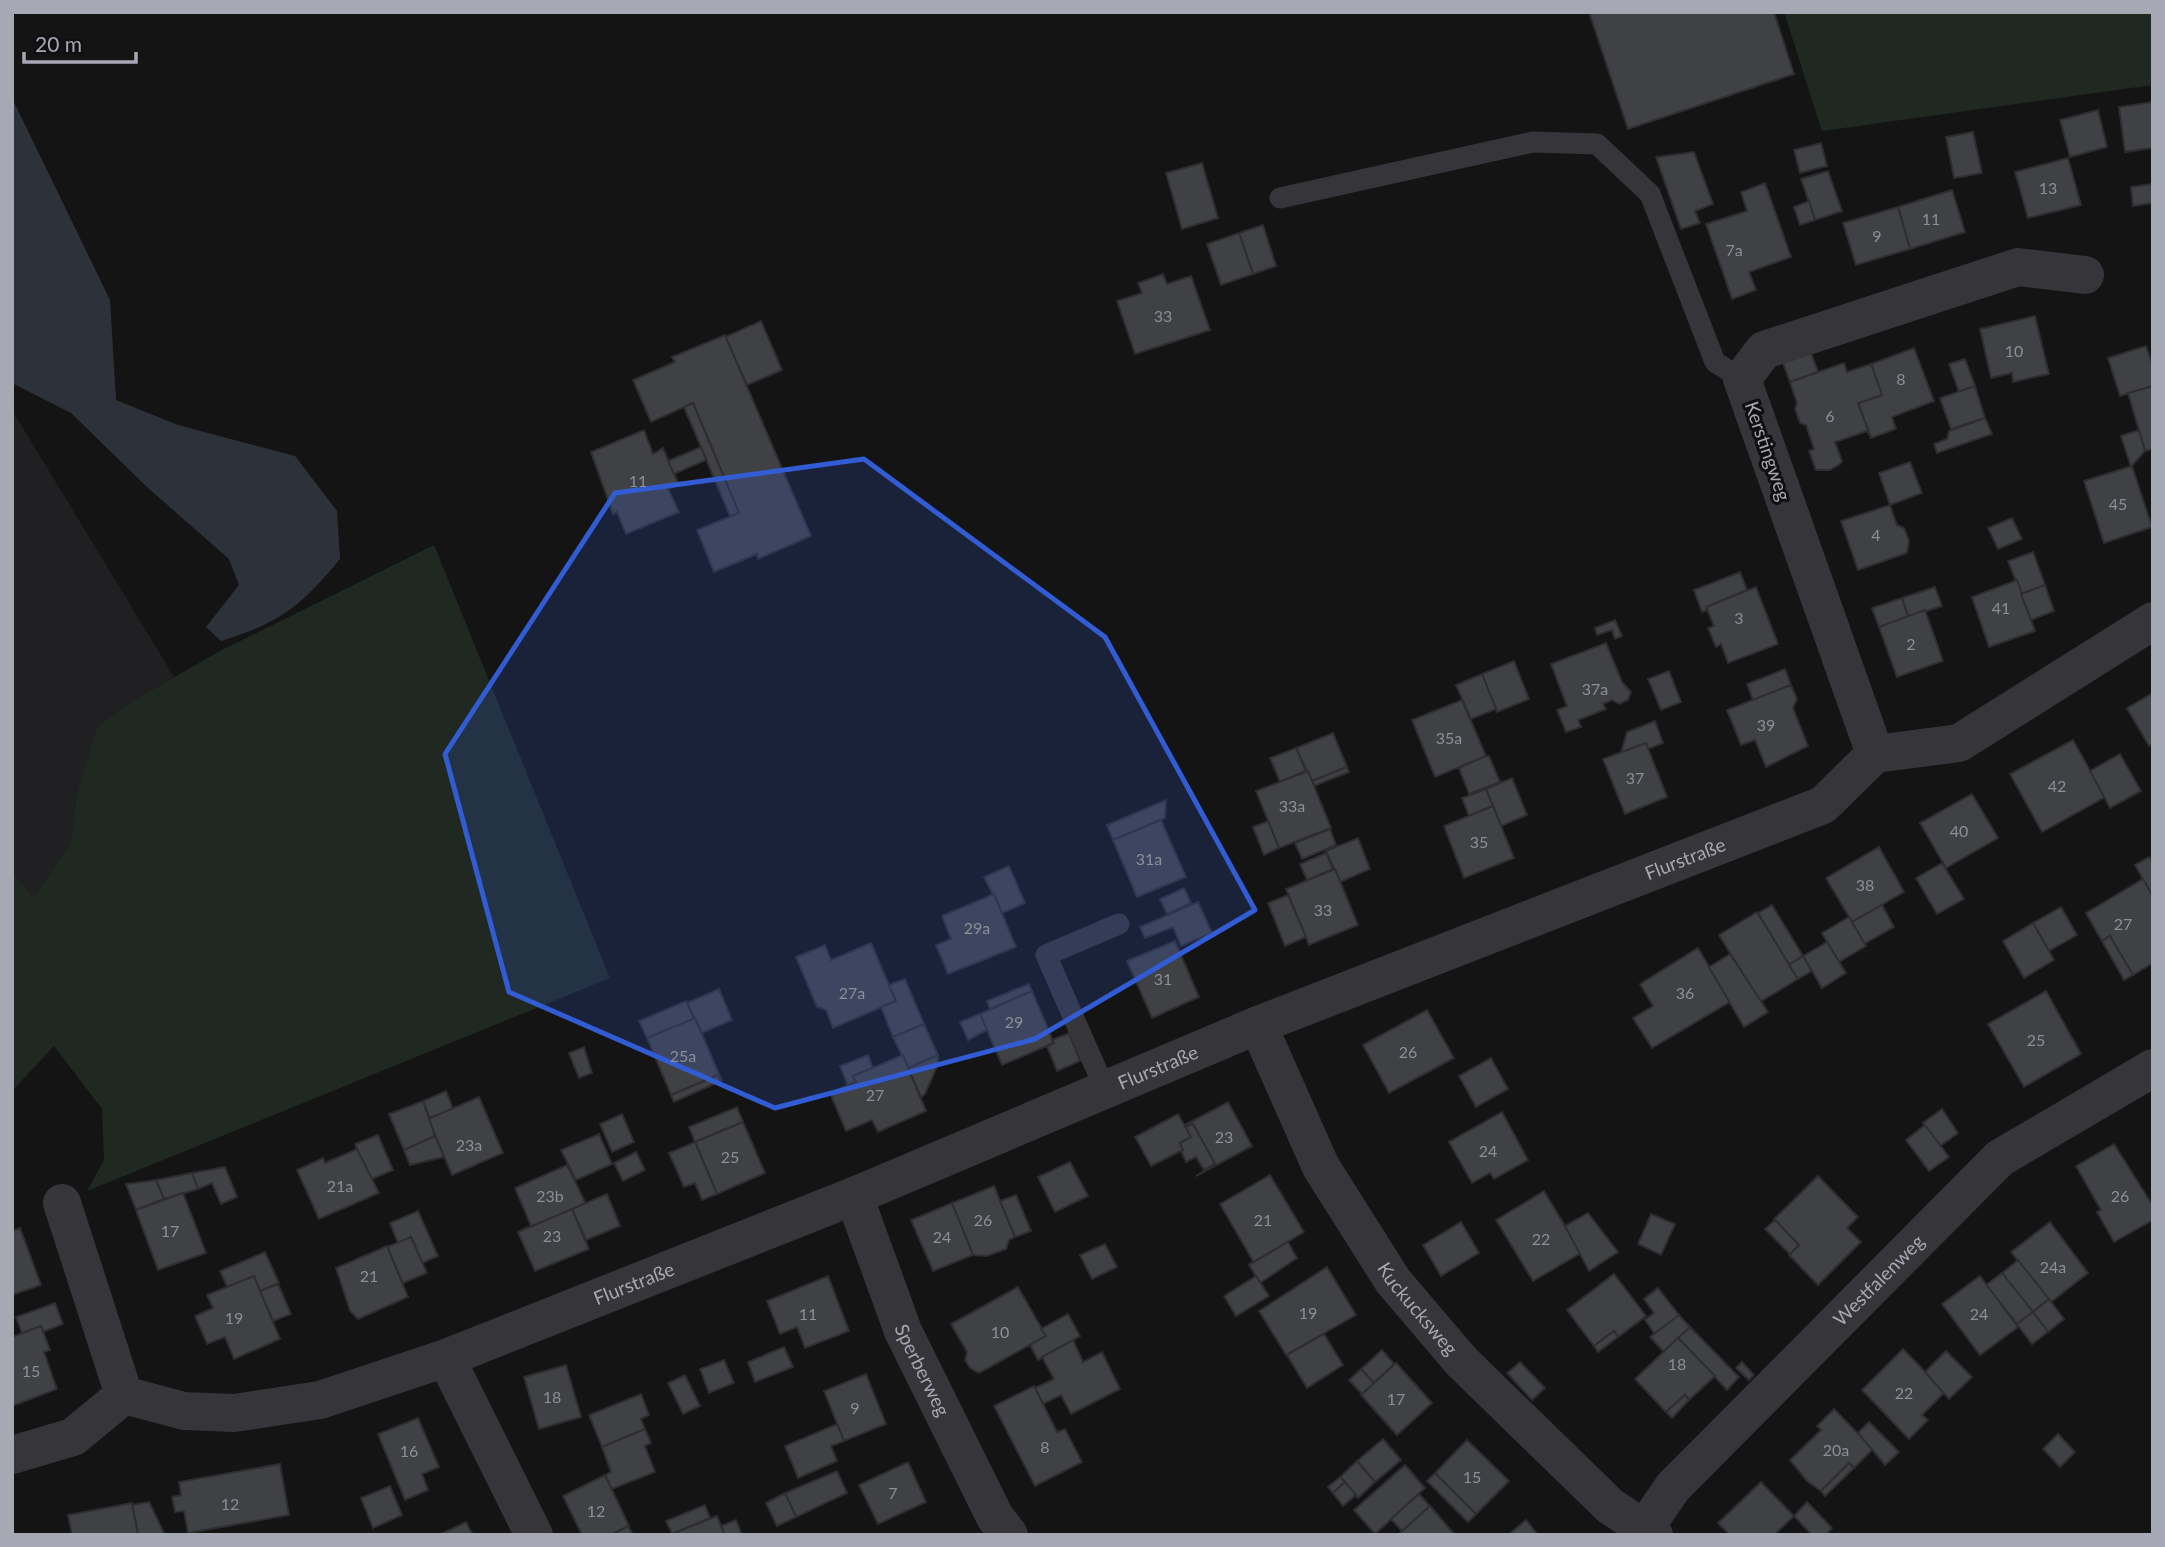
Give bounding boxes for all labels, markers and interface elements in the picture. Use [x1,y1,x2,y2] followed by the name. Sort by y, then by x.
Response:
[24,21,136,65] scale bar
[35,31,82,56] text: 20 m
[2039,178,2057,197] house number: 13
[1922,209,1940,228] house number: 11
[1872,226,1882,245] house number: 9
[1725,240,1743,259] house number: 7a
[1154,306,1172,325] house number: 33
[2005,341,2023,360] house number: 10
[1896,369,1906,388] house number: 8
[1741,398,1796,504] street label: Kerstingweg
[1825,406,1835,425] house number: 6
[629,471,647,490] house number: 11
[2109,494,2127,513] house number: 45
[1871,525,1881,544] house number: 4
[1992,598,2010,617] house number: 41
[1734,608,1744,627] house number: 3
[1906,634,1916,653] house number: 2
[1582,679,1608,698] house number: 37a
[1757,715,1775,734] house number: 39
[1436,728,1462,747] house number: 35a
[1626,768,1644,787] house number: 37
[2048,776,2066,795] house number: 42
[1279,796,1305,815] house number: 33a
[1950,821,1968,840] house number: 40
[1470,832,1488,851] house number: 35
[1641,832,1729,884] street label: Flurstraße
[1136,849,1162,868] house number: 31a
[1856,875,1874,894] house number: 38
[1314,900,1332,919] house number: 33
[2114,914,2132,933] house number: 27
[964,918,990,937] house number: 29a
[1154,969,1172,988] house number: 31
[839,983,865,1002] house number: 27a
[1676,983,1694,1002] house number: 36
[1005,1012,1023,1031] house number: 29
[2027,1030,2045,1049] house number: 25
[1114,1040,1201,1094] street label: Flurstraße
[1399,1042,1417,1061] house number: 26
[670,1046,696,1065] house number: 25a
[866,1085,884,1104] house number: 27
[1215,1127,1233,1146] house number: 23
[456,1135,482,1154] house number: 23a
[1479,1141,1497,1160] house number: 24
[721,1147,739,1166] house number: 25
[327,1176,353,1195] house number: 21a
[536,1186,564,1205] house number: 23b
[2111,1186,2129,1205] house number: 26
[974,1210,992,1229] house number: 26
[1254,1210,1272,1229] house number: 21
[161,1221,179,1240] house number: 17
[543,1226,561,1245] house number: 23
[933,1227,951,1246] house number: 24
[1532,1229,1550,1248] house number: 22
[1828,1229,1929,1330] street label: Westfalenweg
[590,1257,677,1309] street label: Flurstraße
[2040,1257,2066,1276] house number: 24a
[1373,1258,1463,1360] street label: Kuckucksweg
[360,1266,378,1285] house number: 21
[1299,1303,1317,1322] house number: 19
[799,1304,817,1323] house number: 11
[1970,1304,1988,1323] house number: 24
[225,1308,243,1327] house number: 19
[890,1321,955,1420] street label: Sperberweg
[991,1322,1009,1341] house number: 10
[1668,1354,1686,1373] house number: 18
[22,1361,40,1380] house number: 15
[1895,1383,1913,1402] house number: 22
[543,1387,561,1406] house number: 18
[1387,1389,1405,1408] house number: 17
[850,1398,860,1417] house number: 9
[1040,1437,1050,1456] house number: 8
[1823,1440,1849,1459] house number: 20a
[400,1441,418,1460] house number: 16
[1463,1467,1481,1486] house number: 15
[888,1483,898,1502] house number: 7
[221,1494,239,1513] house number: 12
[587,1501,605,1520] house number: 12

